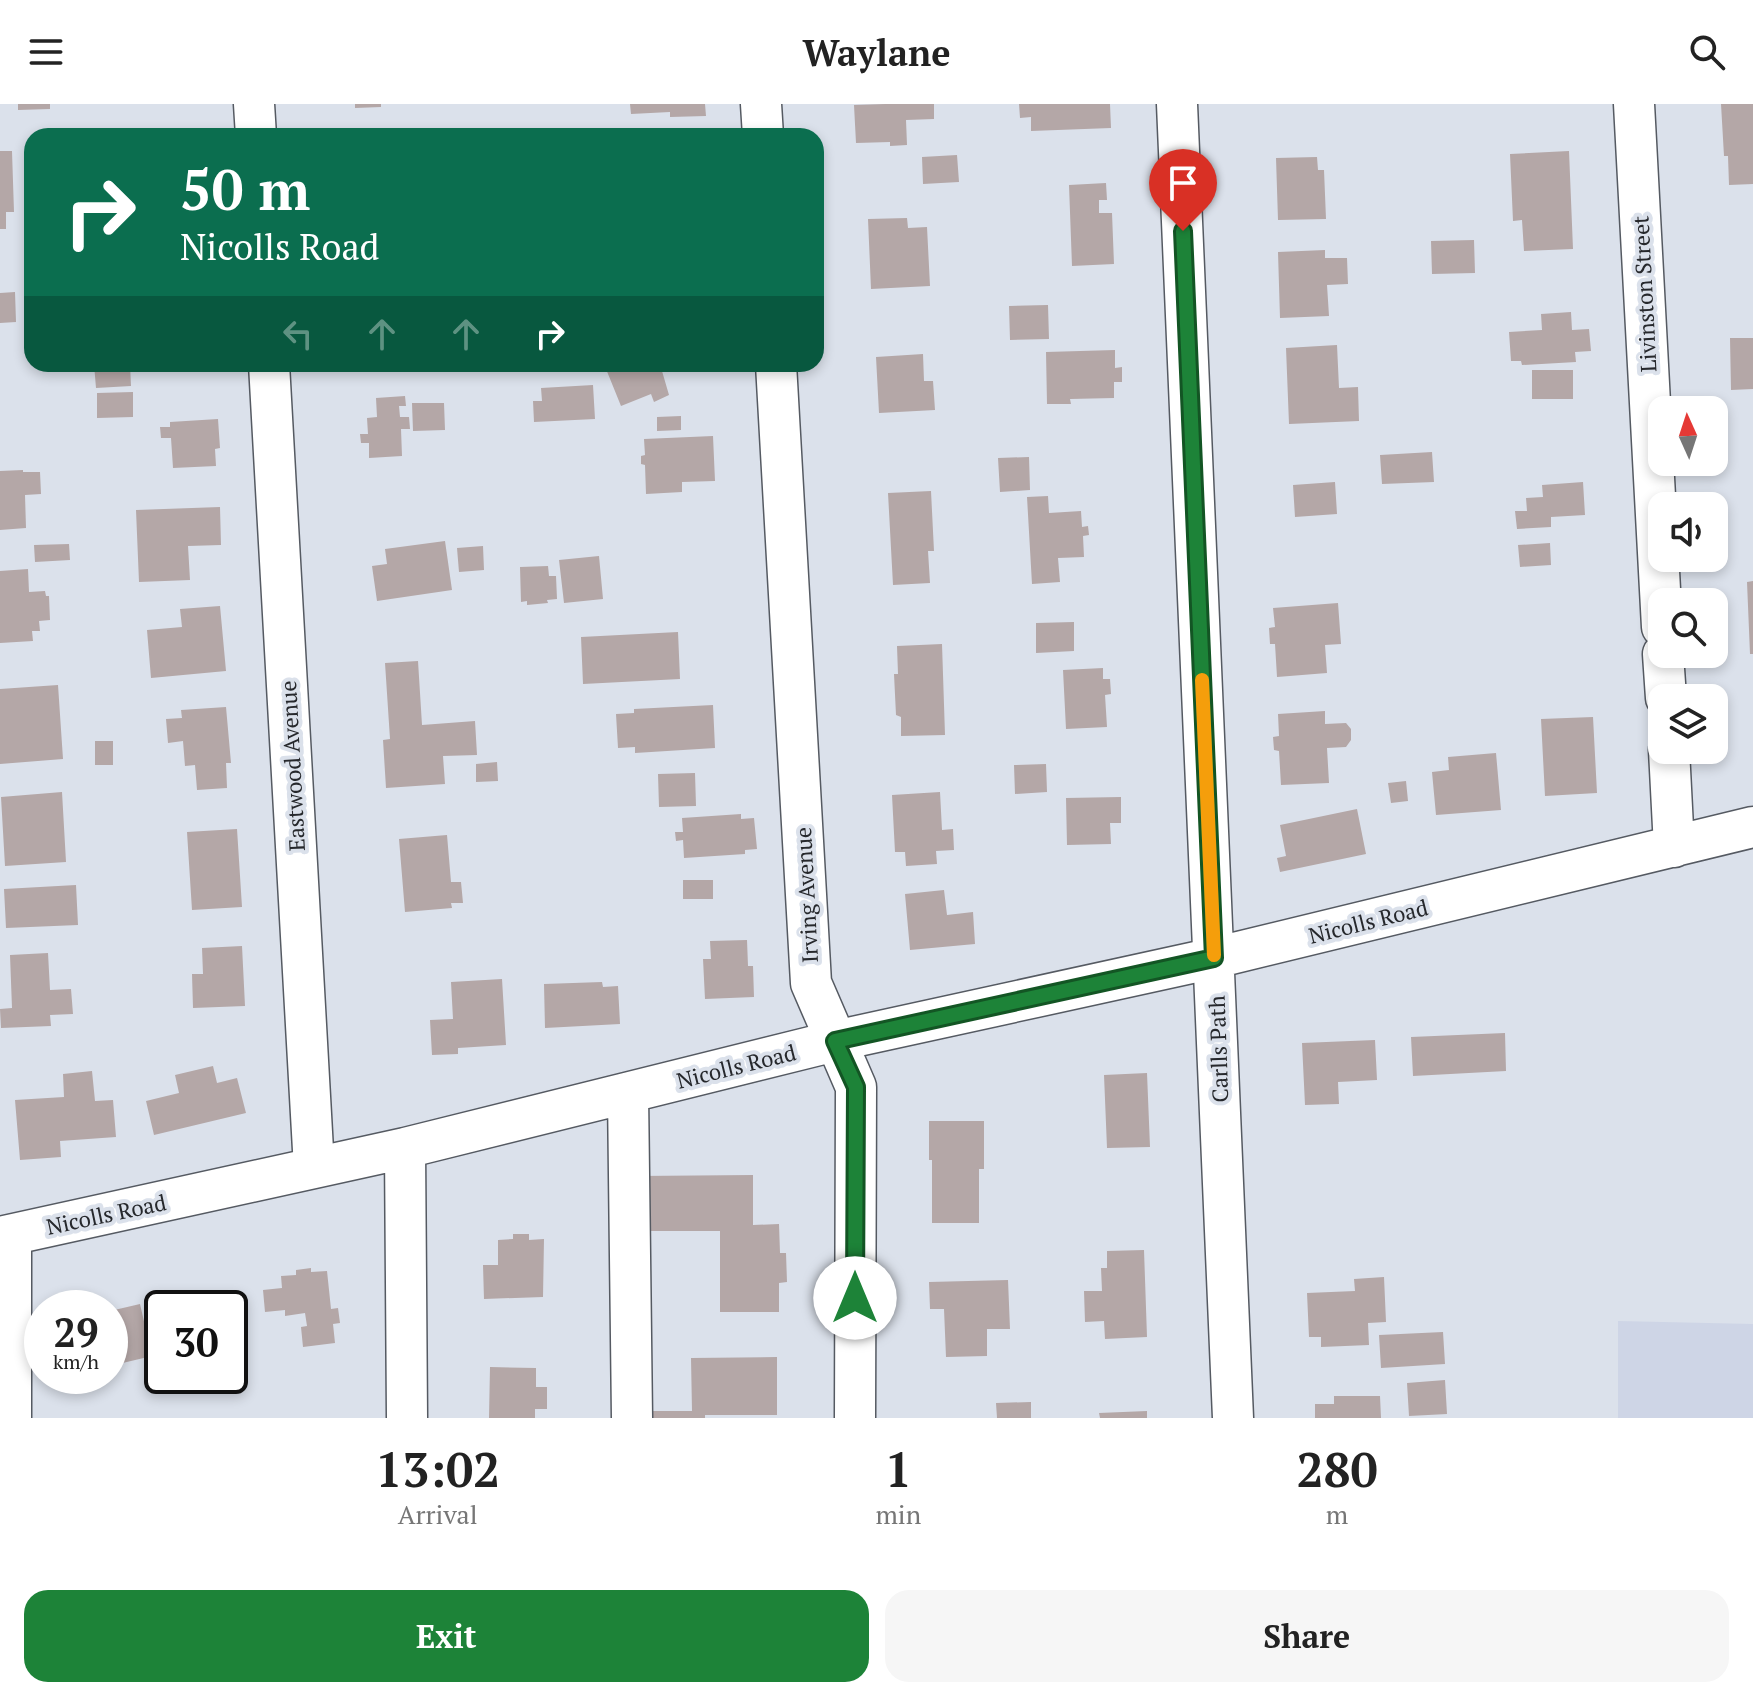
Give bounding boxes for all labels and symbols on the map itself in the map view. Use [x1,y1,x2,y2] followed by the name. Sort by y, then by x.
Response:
[1149,149,1217,231] pin
[1625,215,1663,373] street label: Livinston Street
[1648,396,1728,476] north arrow
[273,680,311,852] street label: Eastwood Avenue
[788,826,824,964] street label: Irving Avenue
[1305,892,1431,950] street label: Nicolls Road
[1202,995,1234,1103] street label: Carlls Path
[673,1037,799,1095] street label: Nicolls Road
[43,1187,169,1241] street label: Nicolls Road
[813,1256,897,1340] position arrow
[144,1290,248,1394] speed limit sign: 30

